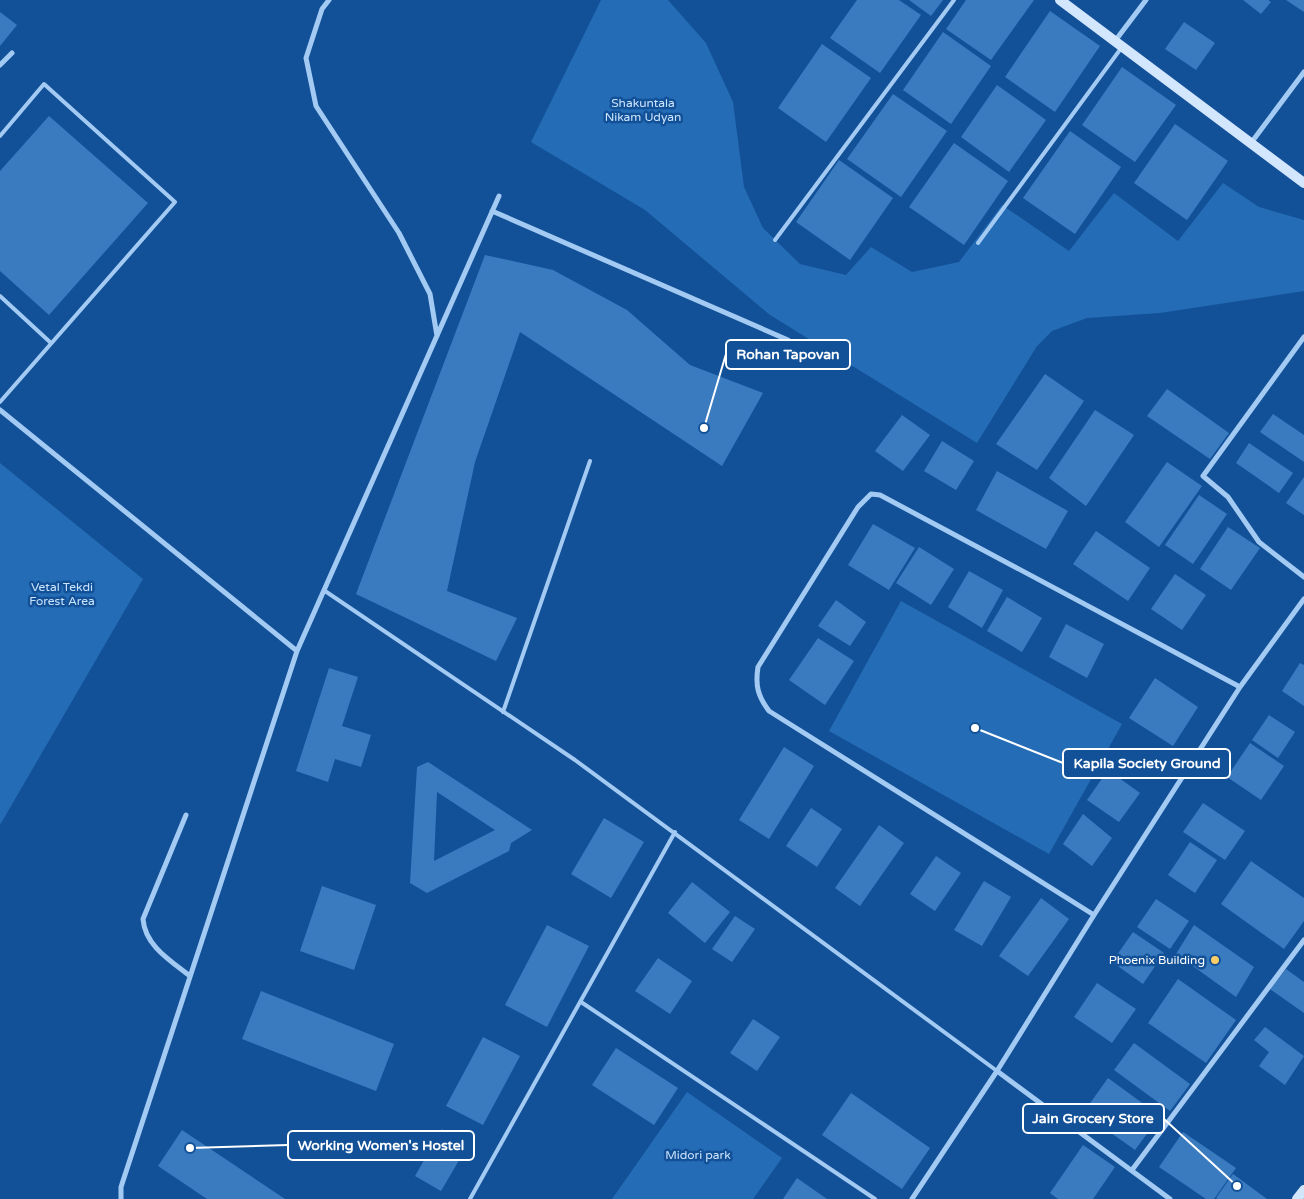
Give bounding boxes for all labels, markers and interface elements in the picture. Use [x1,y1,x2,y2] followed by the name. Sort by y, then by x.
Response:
[605,96,681,124] park label: Shakuntala Nikam Udyan
[726,340,850,369] callout: Rohan Tapovan
[736,346,840,363] text: Rohan Tapovan
[29,580,95,608] park label: Vetal Tekdi Forest Area
[1063,749,1230,778] callout: Kapila Society Ground
[1073,755,1221,772] text: Kapila Society Ground
[1109,953,1205,967] place label: Phoenix Building
[1209,954,1221,966] marker: Phoenix Building
[1023,1104,1164,1133] callout: Jain Grocery Store
[1031,1110,1154,1127] text: Jain Grocery Store
[288,1131,474,1160] callout: Working Women's Hostel
[298,1137,464,1154] text: Working Women's Hostel
[665,1148,731,1162] park label: Midori park

